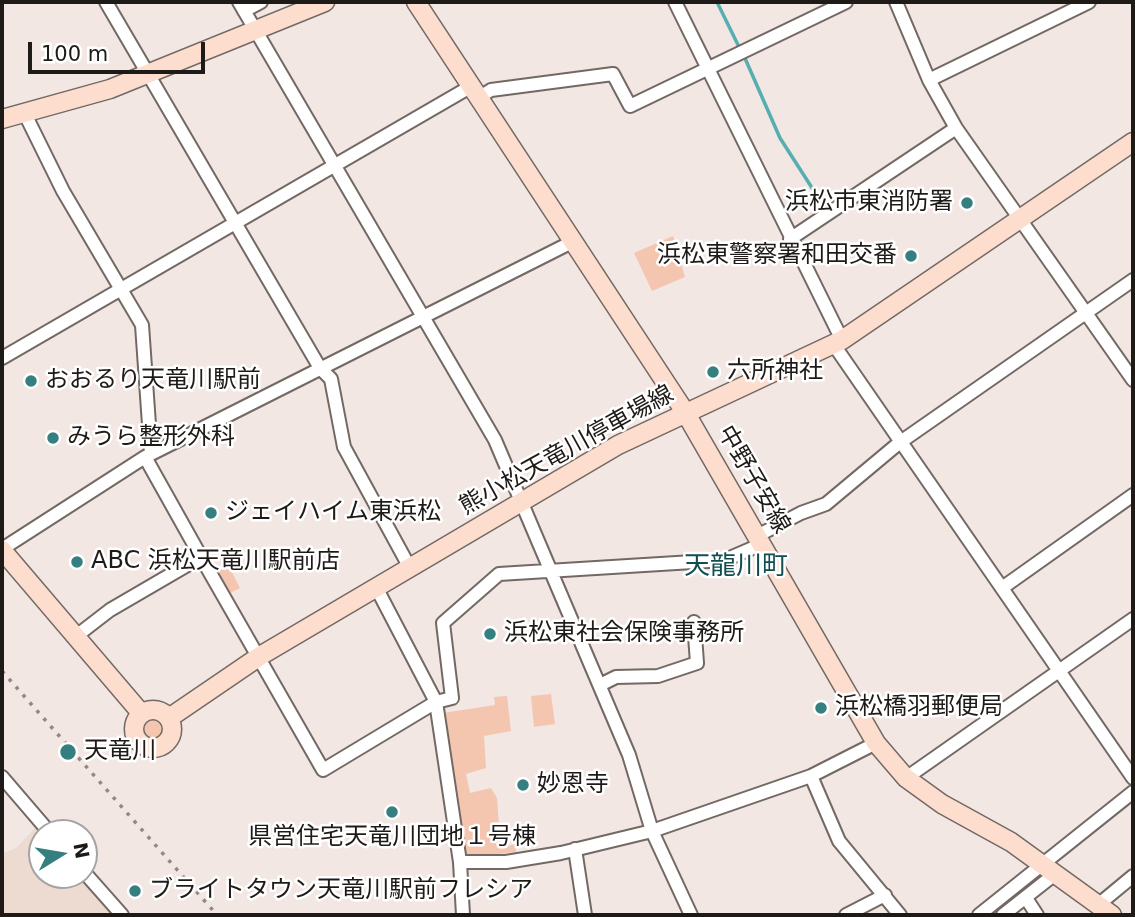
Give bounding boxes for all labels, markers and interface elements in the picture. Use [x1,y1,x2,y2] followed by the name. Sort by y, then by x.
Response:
[32,28,208,72] scale bar
[41,42,108,66] text: 100 m
[785,189,953,217] place label: 浜松市東消防署
[959,195,975,211] marker: 浜松市東消防署
[657,242,897,270] place label: 浜松東警察署和田交番
[903,248,919,264] marker: 浜松東警察署和田交番
[727,358,823,386] place label: 六所神社
[705,364,721,380] marker: 六所神社
[45,367,261,395] place label: おおるり天竜川駅前
[23,373,39,389] marker: おおるり天竜川駅前
[455,380,679,522] street label: 熊小松天竜川停車場線
[711,421,795,539] street label: 中野子安線
[67,424,235,452] place label: みうら整形外科
[45,430,61,446] marker: みうら整形外科
[225,499,441,527] place label: ジェイハイム東浜松
[203,505,219,521] marker: ジェイハイム東浜松
[91,548,340,576] place label: ABC 浜松天竜川駅前店
[684,551,788,583] district label: 天龍川町
[69,554,85,570] marker: ABC 浜松天竜川駅前店
[504,620,744,648] place label: 浜松東社会保険事務所
[482,626,498,642] marker: 浜松東社会保険事務所
[835,694,1003,722] place label: 浜松橋羽郵便局
[813,700,829,716] marker: 浜松橋羽郵便局
[84,738,156,766] place label: 天竜川
[58,742,78,762] marker: 天竜川
[537,771,609,799] place label: 妙恩寺
[515,777,531,793] marker: 妙恩寺
[384,804,400,820] marker: 県営住宅天竜川団地１号棟
[28,819,98,889] north arrow
[248,824,536,852] place label: 県営住宅天竜川団地１号棟
[69,840,94,860] text: N
[149,877,533,905] place label: ブライトタウン天竜川駅前フレシア
[127,883,143,899] marker: ブライトタウン天竜川駅前フレシア

